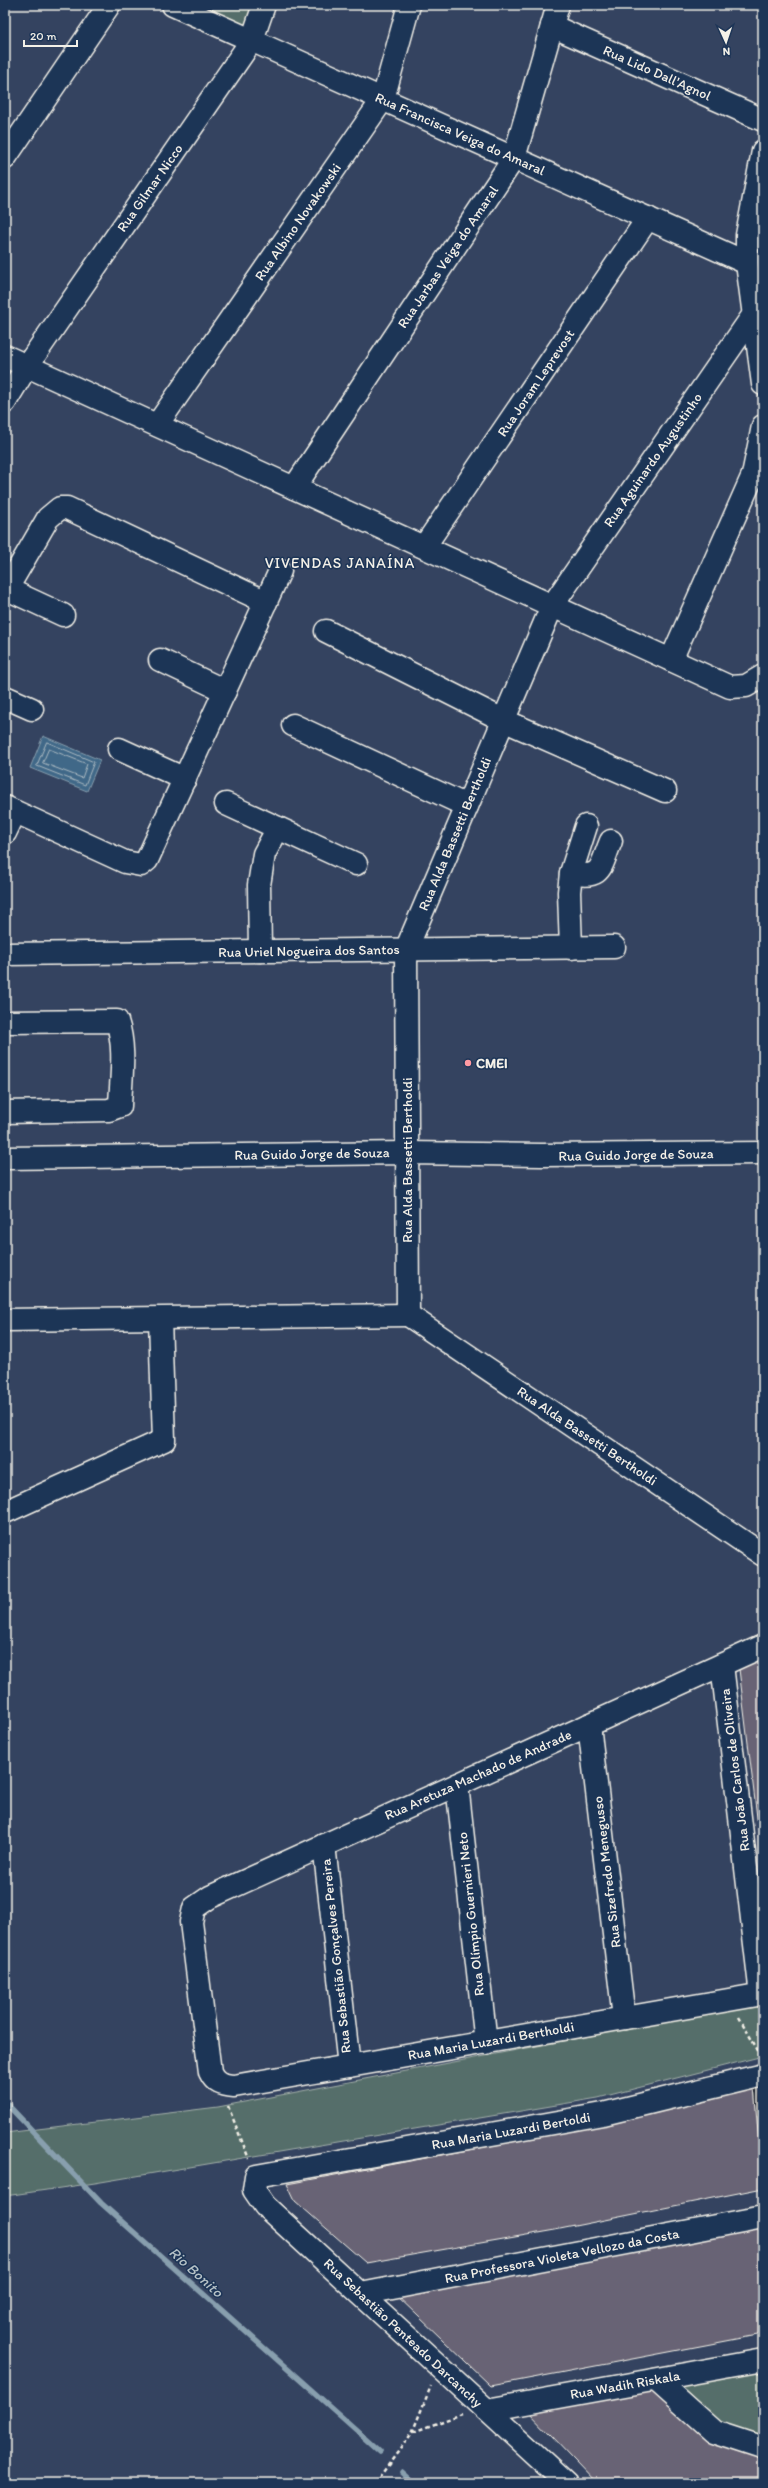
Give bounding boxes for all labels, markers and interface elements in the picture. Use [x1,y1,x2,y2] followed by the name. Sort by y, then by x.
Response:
[24,22,77,48] scale bar
[706,22,746,62] north arrow
[30,29,57,43] text: 20 m
[600,42,714,104] street label: Rua Lido Dall'Agnol
[722,45,731,58] text: N
[372,89,548,179] street label: Rua Francisca Veiga do Amaral
[113,141,187,235] street label: Rua Gilmar Nicco
[251,160,345,284] street label: Rua Albino Novakowski
[394,182,502,331] street label: Rua Jarbas Veiga do Amaral
[494,326,578,440] street label: Rua Joram Leprevost
[600,390,706,530] street label: Rua Aguinardo Augustinho
[265,554,415,572] district label: VIVENDAS JANAÍNA
[415,755,495,913] street label: Rua Alda Bassetti Bertholdi
[218,941,400,961] street label: Rua Uriel Nogueira dos Santos
[476,1055,508,1072] place label: CMEI
[463,1058,473,1068] marker: CMEI
[399,1077,416,1243] street label: Rua Alda Bassetti Bertholdi
[234,1144,390,1164] street label: Rua Guido Jorge de Souza
[558,1145,714,1165] street label: Rua Guido Jorge de Souza
[514,1383,660,1489] street label: Rua Alda Bassetti Bertholdi
[717,1688,753,1852] street label: Rua João Carlos de Oliveira
[382,1726,574,1824] street label: Rua Aretuza Machado de Andrade
[589,1795,625,1949] street label: Rua Sizefredo Menegusso
[454,1831,488,1997] street label: Rua Olímpio Guernieri Neto
[317,1857,355,2054] street label: Rua Sebastião Gonçalves Pereira
[406,2018,576,2064] street label: Rua Maria Luzardi Bertholdi
[430,2109,592,2153] street label: Rua Maria Luzardi Bertoldi
[443,2225,681,2287] street label: Rua Professora Violeta Vellozo da Costa
[165,2243,227,2301] water label: Rio Bonito
[320,2255,486,2411] street label: Rua Sebastião Penteado Darcanchy
[569,2367,682,2403] street label: Rua Wadih Riskala

